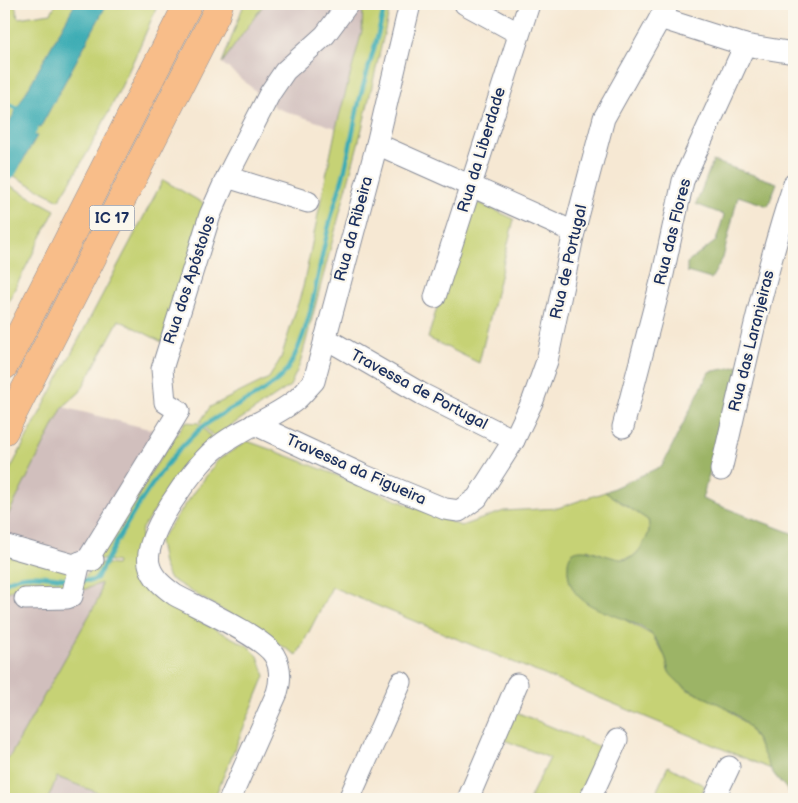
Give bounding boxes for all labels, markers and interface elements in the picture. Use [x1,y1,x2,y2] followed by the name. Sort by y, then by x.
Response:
[454,85,510,215] street label: Rua da Liberdade
[331,174,377,284] street label: Rua da Ribeira
[651,177,695,287] street label: Rua das Flores
[547,203,591,321] street label: Rua de Portugal
[90,206,134,230] road number: IC 17
[160,213,220,347] street label: Rua dos Apóstolos
[725,268,779,414] street label: Rua das Laranjeiras
[347,346,491,434] street label: Travessa de Portugal
[283,431,429,509] street label: Travessa da Figueira

